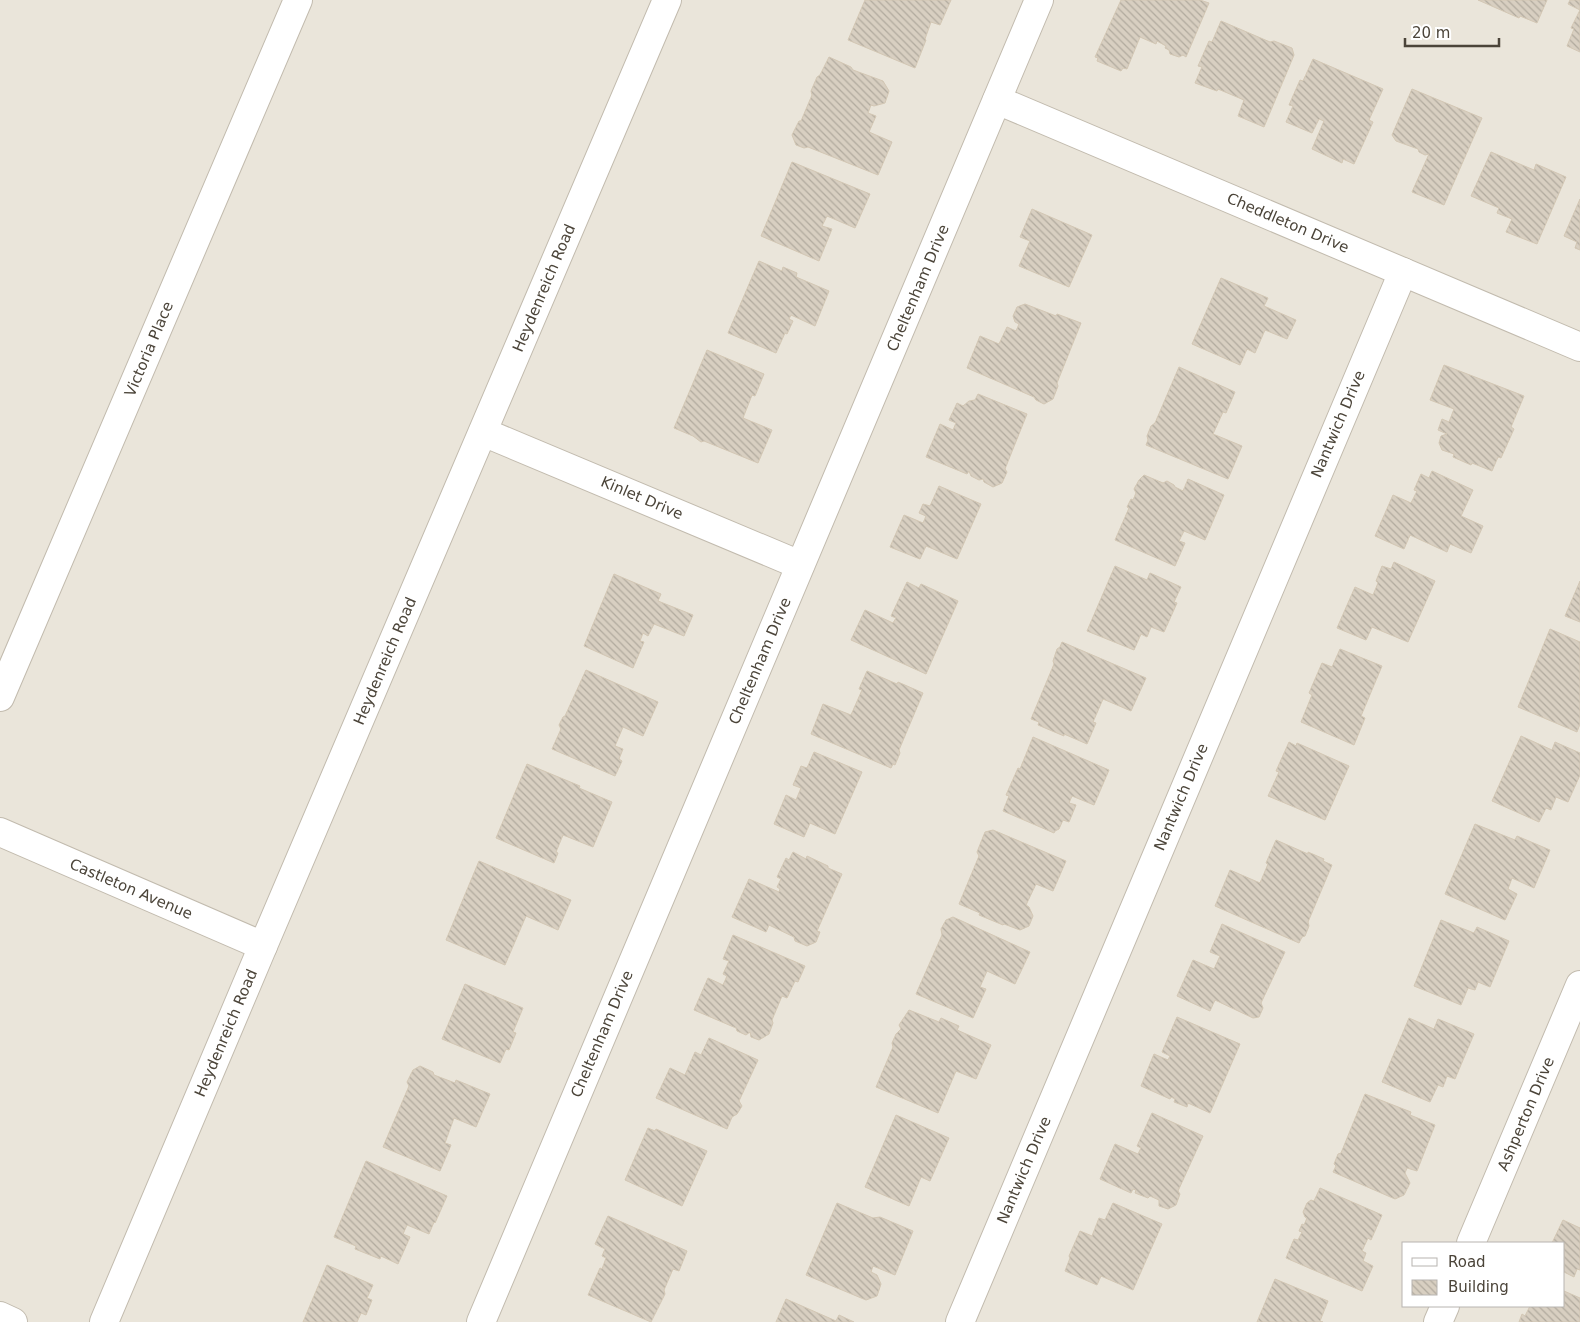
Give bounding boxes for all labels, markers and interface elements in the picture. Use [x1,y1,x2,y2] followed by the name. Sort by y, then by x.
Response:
[1405,15,1499,47] scale bar
[1412,24,1450,42] text: 20 m
[1224,189,1352,257] street label: Cheddleton Drive
[509,221,579,355] street label: Heydenreich Road
[883,222,953,354] street label: Cheltenham Drive
[121,299,177,399] street label: Victoria Place
[1307,368,1369,480] street label: Nantwich Drive
[598,473,686,523] street label: Kinlet Drive
[350,594,420,728] street label: Heydenreich Road
[725,595,795,727] street label: Cheltenham Drive
[1150,741,1212,853] street label: Nantwich Drive
[67,855,195,923] street label: Castleton Avenue
[191,966,261,1100] street label: Heydenreich Road
[567,968,637,1100] street label: Cheltenham Drive
[1494,1054,1558,1174] street label: Ashperton Drive
[993,1114,1055,1226] street label: Nantwich Drive
[1402,1242,1565,1307] legend
[1448,1253,1486,1271] text: Road
[1448,1278,1509,1296] text: Building

